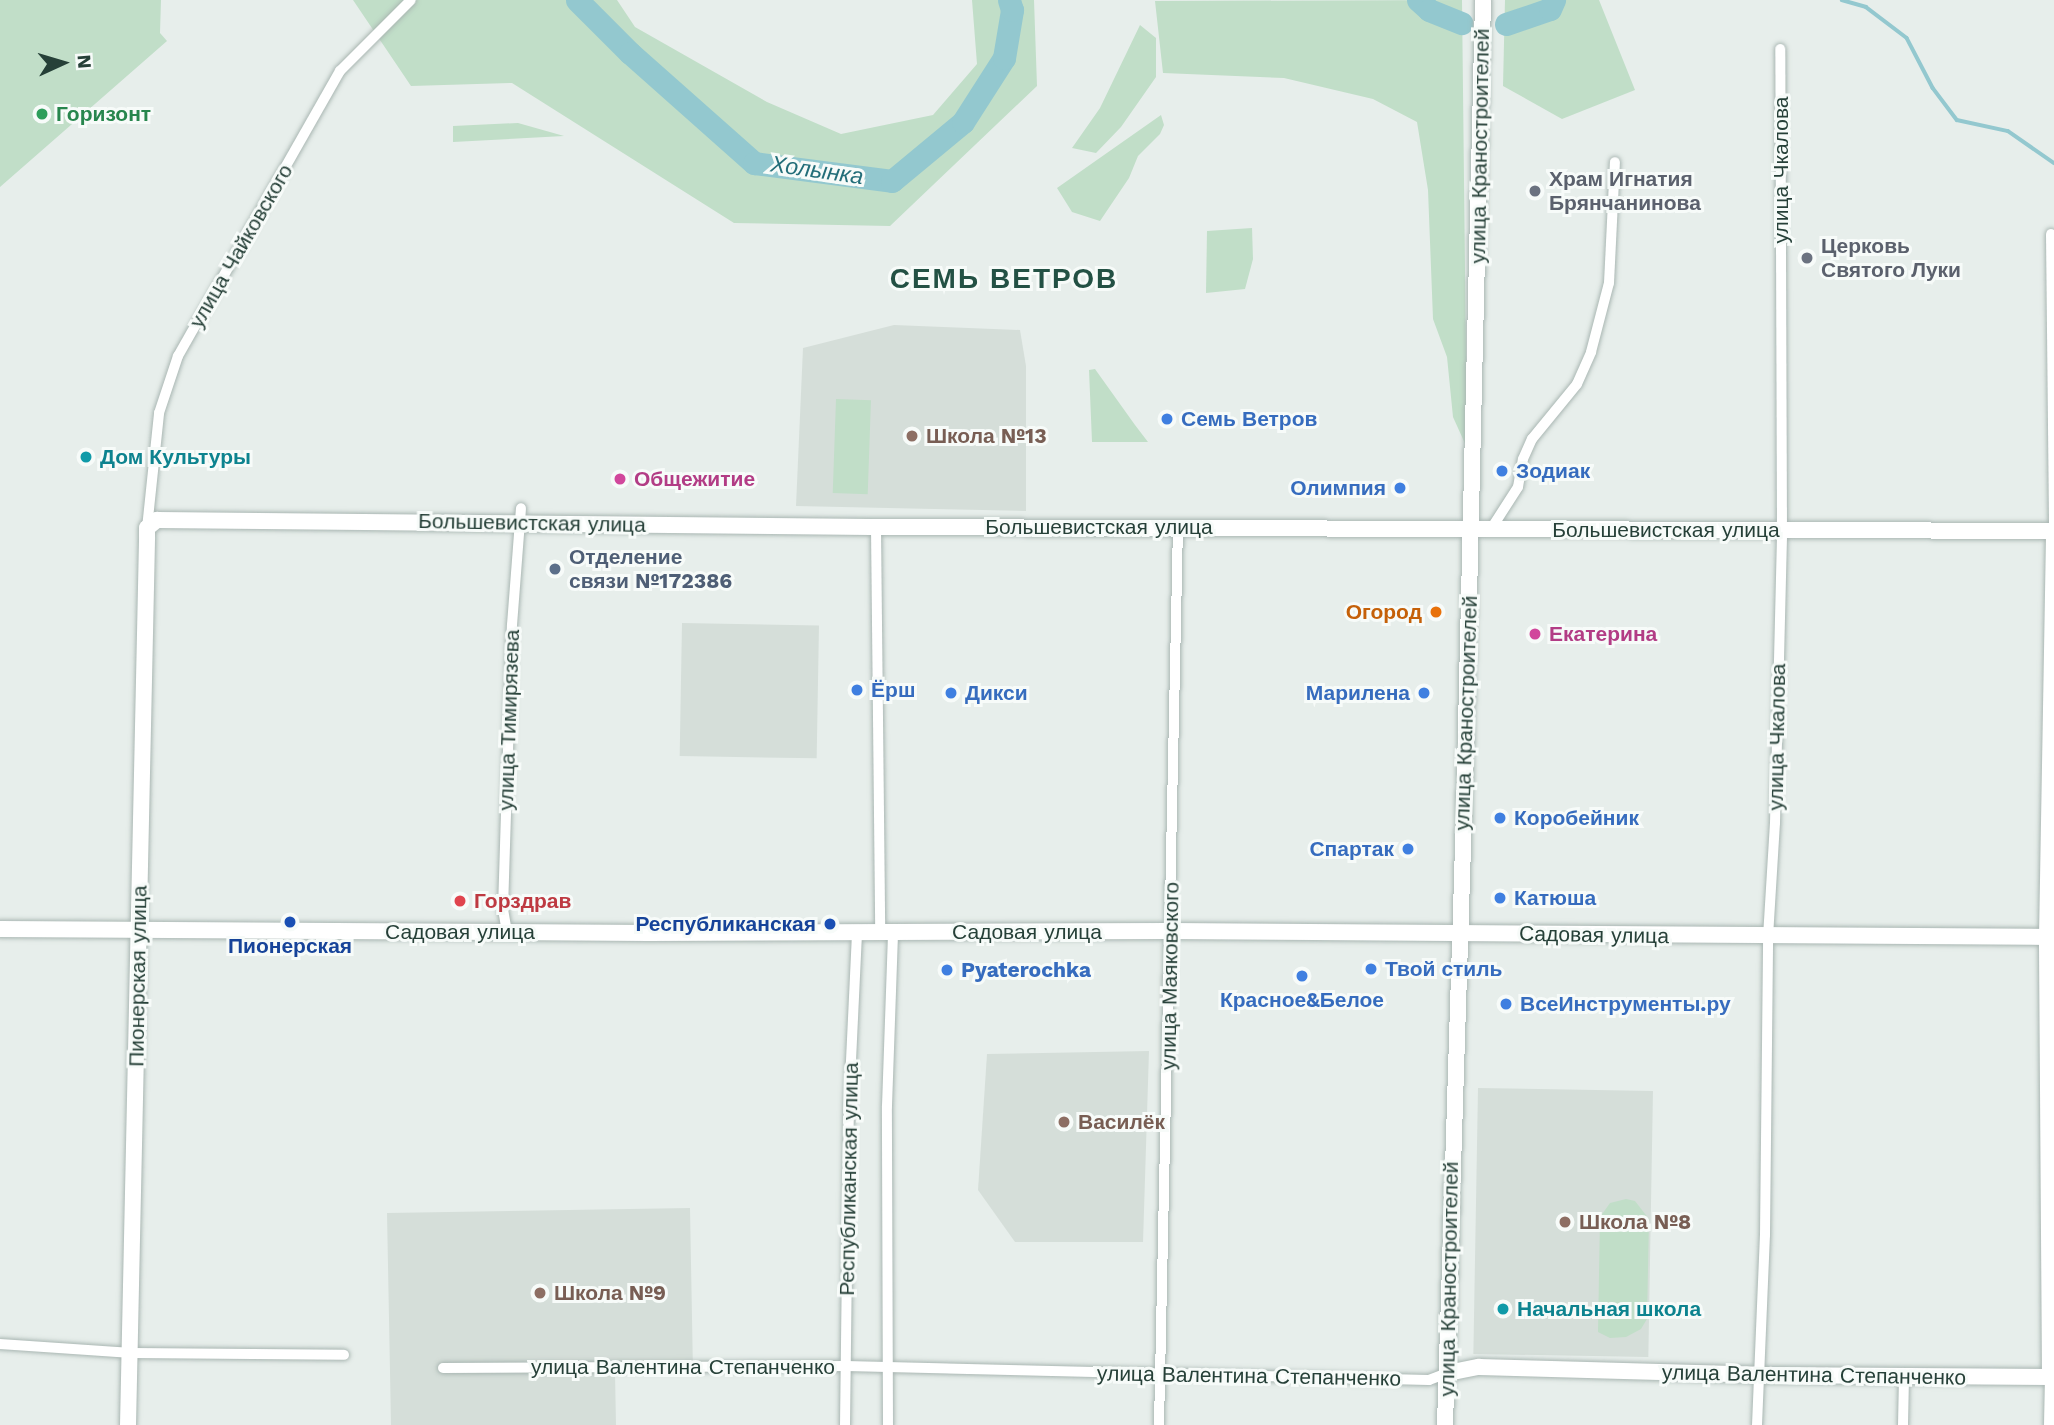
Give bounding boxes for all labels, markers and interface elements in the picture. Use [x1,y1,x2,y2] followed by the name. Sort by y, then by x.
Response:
[28,28,98,98] north arrow
[1465,28,1495,264] street label: улица Краностроителей
[72,54,96,69] text: N
[1768,97,1794,243] street label: улица Чкалова
[56,101,151,127] place label: Горизонт
[34,106,50,122] marker: Горизонт
[769,151,865,191] water label: Холынка
[184,160,298,332] street label: улица Чайковского
[1549,166,1701,216] place label: Храм Игнатия Брянчанинова
[1527,183,1543,199] marker: Храм Игнатия Брянчанинова
[1821,233,1961,283] place label: Церковь Святого Луки
[1799,250,1815,266] marker: Церковь Святого Луки
[891,262,1117,296] district label: СЕМЬ ВЕТРОВ
[1181,406,1317,432] place label: Семь Ветров
[1159,411,1175,427] marker: Семь Ветров
[926,423,1047,449] place label: Школа №13
[904,428,920,444] marker: Школа №13
[100,444,251,470] place label: Дом Культуры
[78,449,94,465] marker: Дом Культуры
[1516,458,1590,484] place label: Зодиак
[1494,463,1510,479] marker: Зодиак
[634,466,755,492] place label: Общежитие
[612,471,628,487] marker: Общежитие
[1290,475,1386,501] place label: Олимпия
[1392,480,1408,496] marker: Олимпия
[418,508,646,538] street label: Большевистская улица
[985,514,1213,540] street label: Большевистская улица
[1552,517,1780,543] street label: Большевистская улица
[569,544,732,594] place label: Отделение связи №172386
[547,561,563,577] marker: Отделение связи №172386
[1449,595,1483,831] street label: улица Краностроителей
[1346,599,1422,625] place label: Огород
[1428,604,1444,620] marker: Огород
[1549,621,1657,647] place label: Екатерина
[1527,626,1543,642] marker: Екатерина
[493,629,525,811] street label: улица Тимирязева
[1763,663,1791,811] street label: улица Чкалова
[871,677,915,703] place label: Ёрш
[965,680,1028,706] place label: Дикси
[1306,680,1410,706] place label: Марилена
[849,682,865,698] marker: Ёрш
[943,685,959,701] marker: Дикси
[1416,685,1432,701] marker: Марилена
[1514,805,1639,831] place label: Коробейник
[1492,810,1508,826] marker: Коробейник
[1309,836,1394,862] place label: Спартак
[1400,841,1416,857] marker: Спартак
[1156,882,1184,1070] street label: улица Маяковского
[124,885,152,1067] street label: Пионерская улица
[1514,885,1596,911] place label: Катюша
[474,888,571,914] place label: Горздрав
[1492,890,1508,906] marker: Катюша
[452,893,468,909] marker: Горздрав
[635,911,816,937] place label: Республиканская
[282,914,298,930] marker: Пионерская
[822,916,838,932] marker: Республиканская
[385,919,535,945] street label: Садовая улица
[952,919,1102,945] street label: Садовая улица
[1519,921,1669,949] street label: Садовая улица
[228,933,352,959] place label: Пионерская
[1385,956,1503,982] place label: Твой стиль
[961,957,1091,983] place label: Pyaterochka
[1363,961,1379,977] marker: Твой стиль
[939,962,955,978] marker: Pyaterochka
[1294,968,1310,984] marker: Красное&Белое
[1220,987,1384,1013] place label: Красное&Белое
[1520,991,1731,1017] place label: ВсеИнструменты.ру
[1498,996,1514,1012] marker: ВсеИнструменты.ру
[834,1062,864,1296] street label: Республиканская улица
[1078,1109,1165,1135] place label: Василёк
[1056,1114,1072,1130] marker: Василёк
[1434,1161,1464,1397] street label: улица Краностроителей
[1579,1209,1691,1235] place label: Школа №8
[1557,1214,1573,1230] marker: Школа №8
[554,1280,666,1306] place label: Школа №9
[532,1285,548,1301] marker: Школа №9
[1517,1296,1701,1322] place label: Начальная школа
[1495,1301,1511,1317] marker: Начальная школа
[531,1354,835,1380] street label: улица Валентина Степанченко
[1662,1360,1966,1390] street label: улица Валентина Степанченко
[1097,1361,1401,1391] street label: улица Валентина Степанченко

